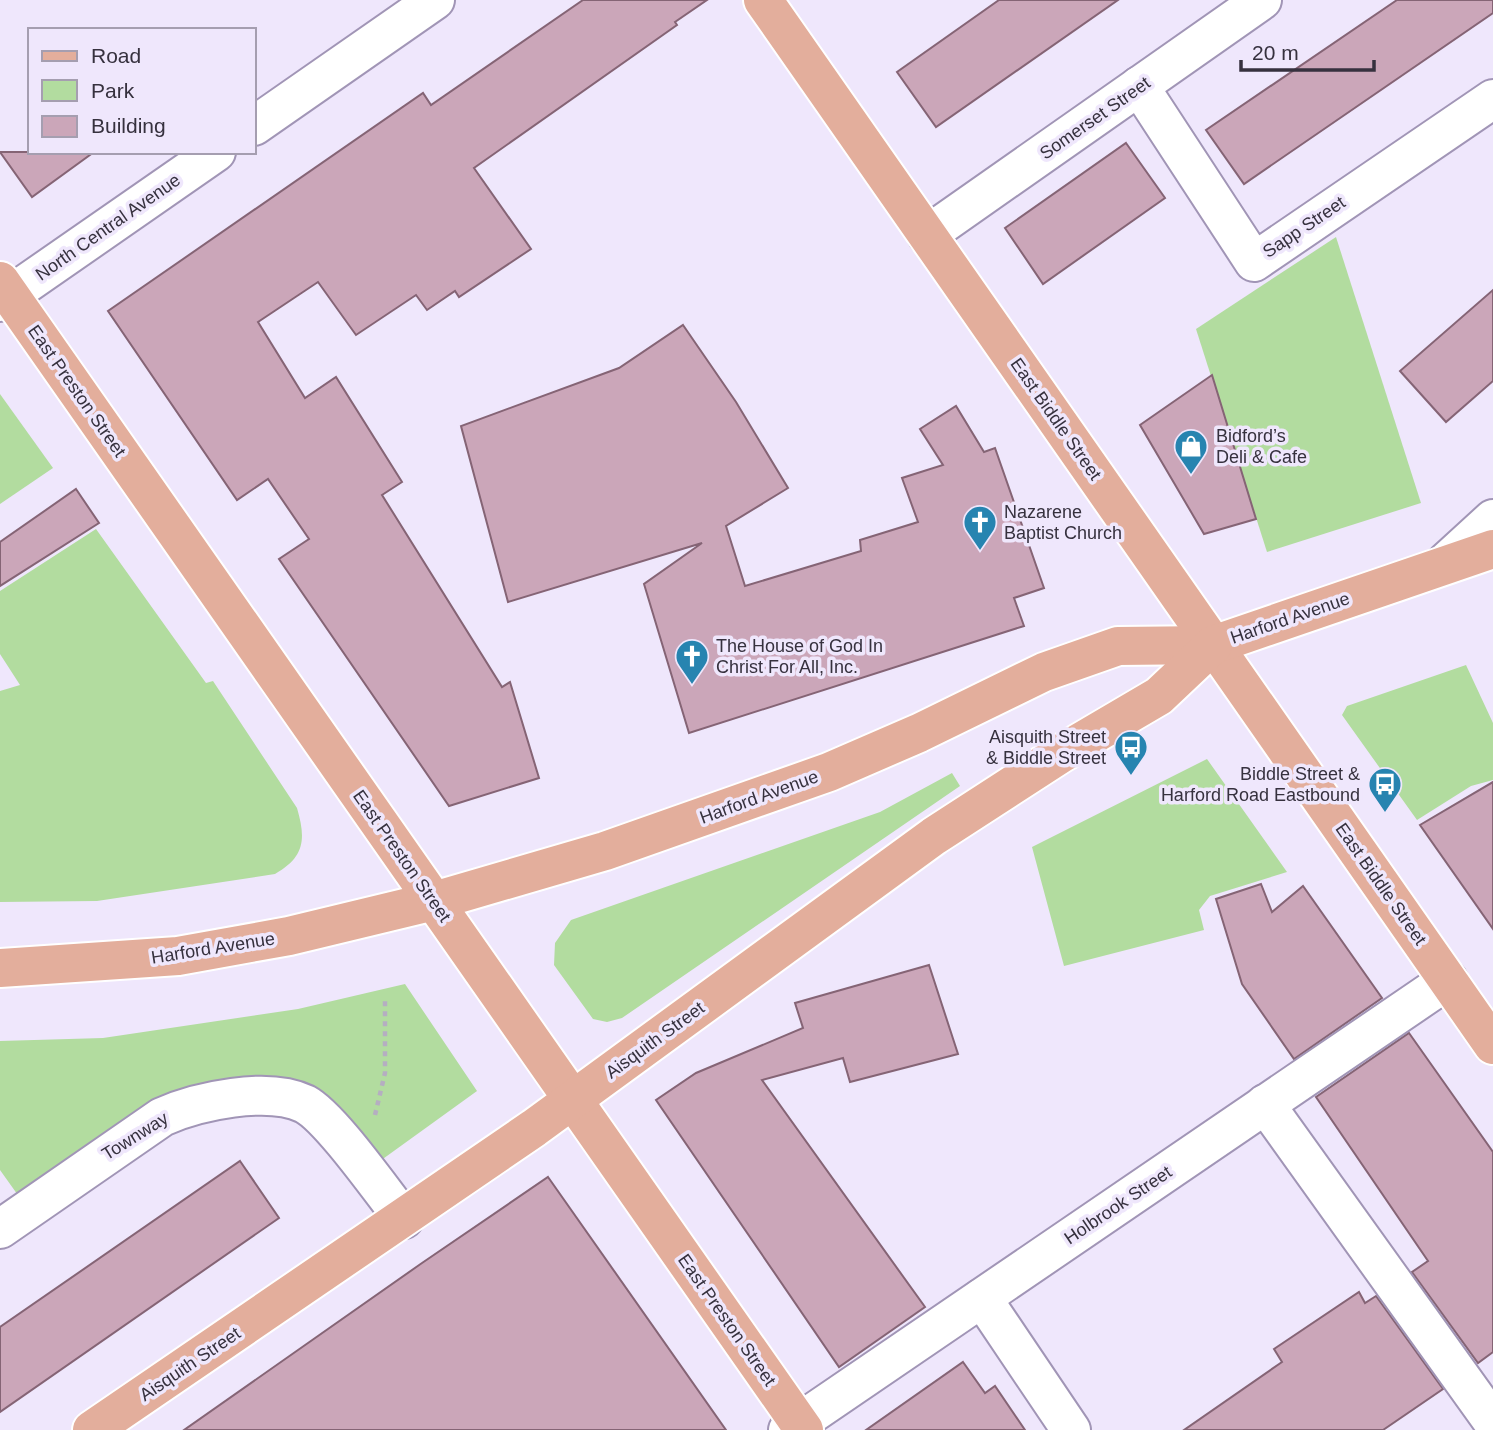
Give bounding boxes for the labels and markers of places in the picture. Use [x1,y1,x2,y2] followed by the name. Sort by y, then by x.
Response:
[1216,426,1307,467] place label: Bidford’s Deli & Cafe
[1172,427,1210,476] shop icon: Bidford’s Deli & Cafe
[1004,502,1122,543] place label: Nazarene Baptist Church
[961,503,999,552] church icon: Nazarene Baptist Church
[716,636,883,677] place label: The House of God In Christ For All, Inc.
[673,637,711,686] church icon: The House of God In Christ For All, Inc.
[986,727,1106,768] place label: Aisquith Street & Biddle Street
[1112,728,1150,777] bus stop icon: Aisquith Street & Biddle Street
[1161,764,1360,805] place label: Biddle Street & Harford Road Eastbound
[1366,765,1404,814] bus stop icon: Biddle Street & Harford Road Eastbound

